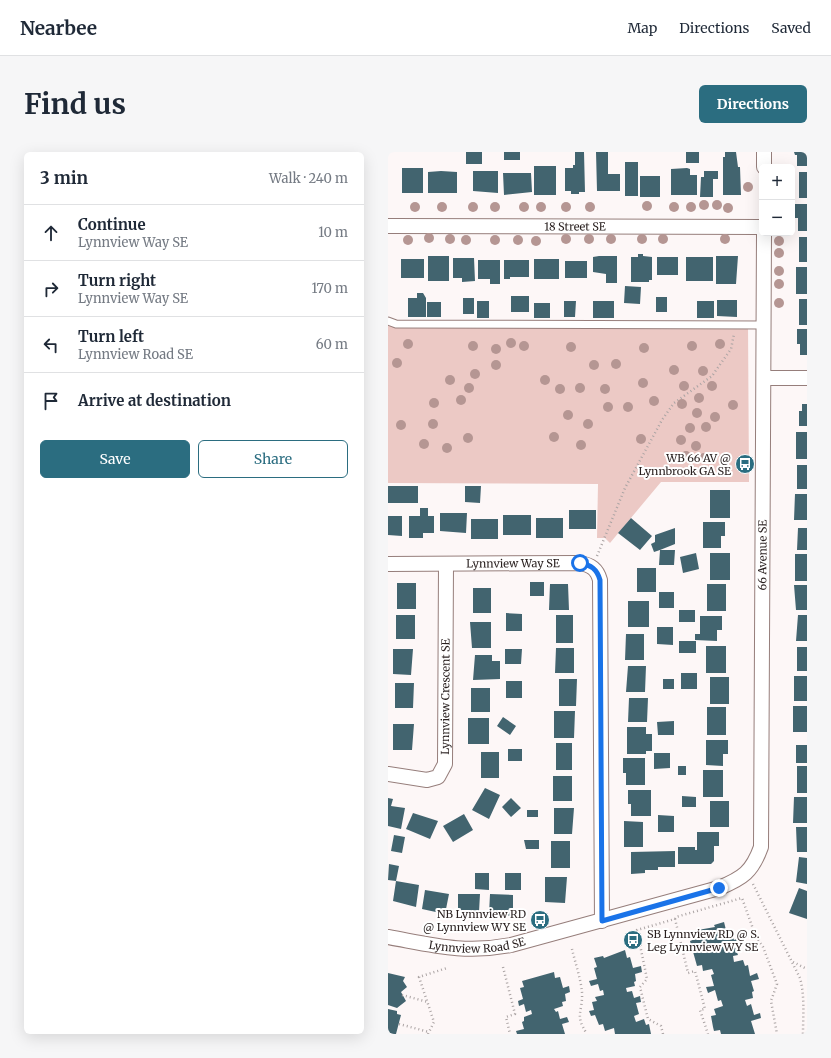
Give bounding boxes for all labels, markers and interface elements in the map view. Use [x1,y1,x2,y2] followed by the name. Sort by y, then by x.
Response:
[20,16,97,40] text: Nearbee
[627,19,657,37] text: Map
[679,19,749,37] text: Directions
[771,19,811,37] text: Saved
[699,85,807,123] button: Directions
[24,86,126,122] text: Find us
[759,164,795,236] map controls
[759,164,795,200] button: +
[40,167,88,189] text: 3 min
[269,170,348,187] text: Walk · 240 m
[759,200,795,236] button: −
[78,215,146,234] text: Continue
[544,219,606,234] street label: 18 Street SE
[40,222,62,244] icon: ahead
[318,224,348,241] text: 10 m
[78,234,188,251] text: Lynnview Way SE
[78,271,156,290] text: Turn right
[40,278,62,300] icon: right
[311,280,348,297] text: 170 m
[78,290,188,307] text: Lynnview Way SE
[78,327,144,346] text: Turn left
[40,334,62,356] icon: left
[316,336,348,353] text: 60 m
[78,346,193,363] text: Lynnview Road SE
[40,390,62,412] icon: arrive
[78,391,231,410] text: Arrive at destination
[40,440,190,478] button: Save
[198,440,348,478] button: Share
[638,451,731,478] place label: WB 66 AV @ Lynnbrook GA SE
[734,453,756,475] bus stop icon: WB 66 AV @ Lynnbrook GA SE
[755,520,770,590] street label: 66 Avenue SE
[571,554,589,572] route start
[466,556,560,571] street label: Lynnview Way SE
[438,638,453,755] street label: Lynnview Crescent SE
[710,879,728,897] route end
[423,907,526,934] place label: NB Lynnview RD @ Lynnview WY SE
[529,909,551,931] bus stop icon: NB Lynnview RD @ Lynnview WY SE
[647,927,760,954] place label: SB Lynnview RD @ S. Leg Lynnview WY SE
[622,929,644,951] bus stop icon: SB Lynnview RD @ S. Leg Lynnview WY SE
[428,934,527,956] street label: Lynnview Road SE

